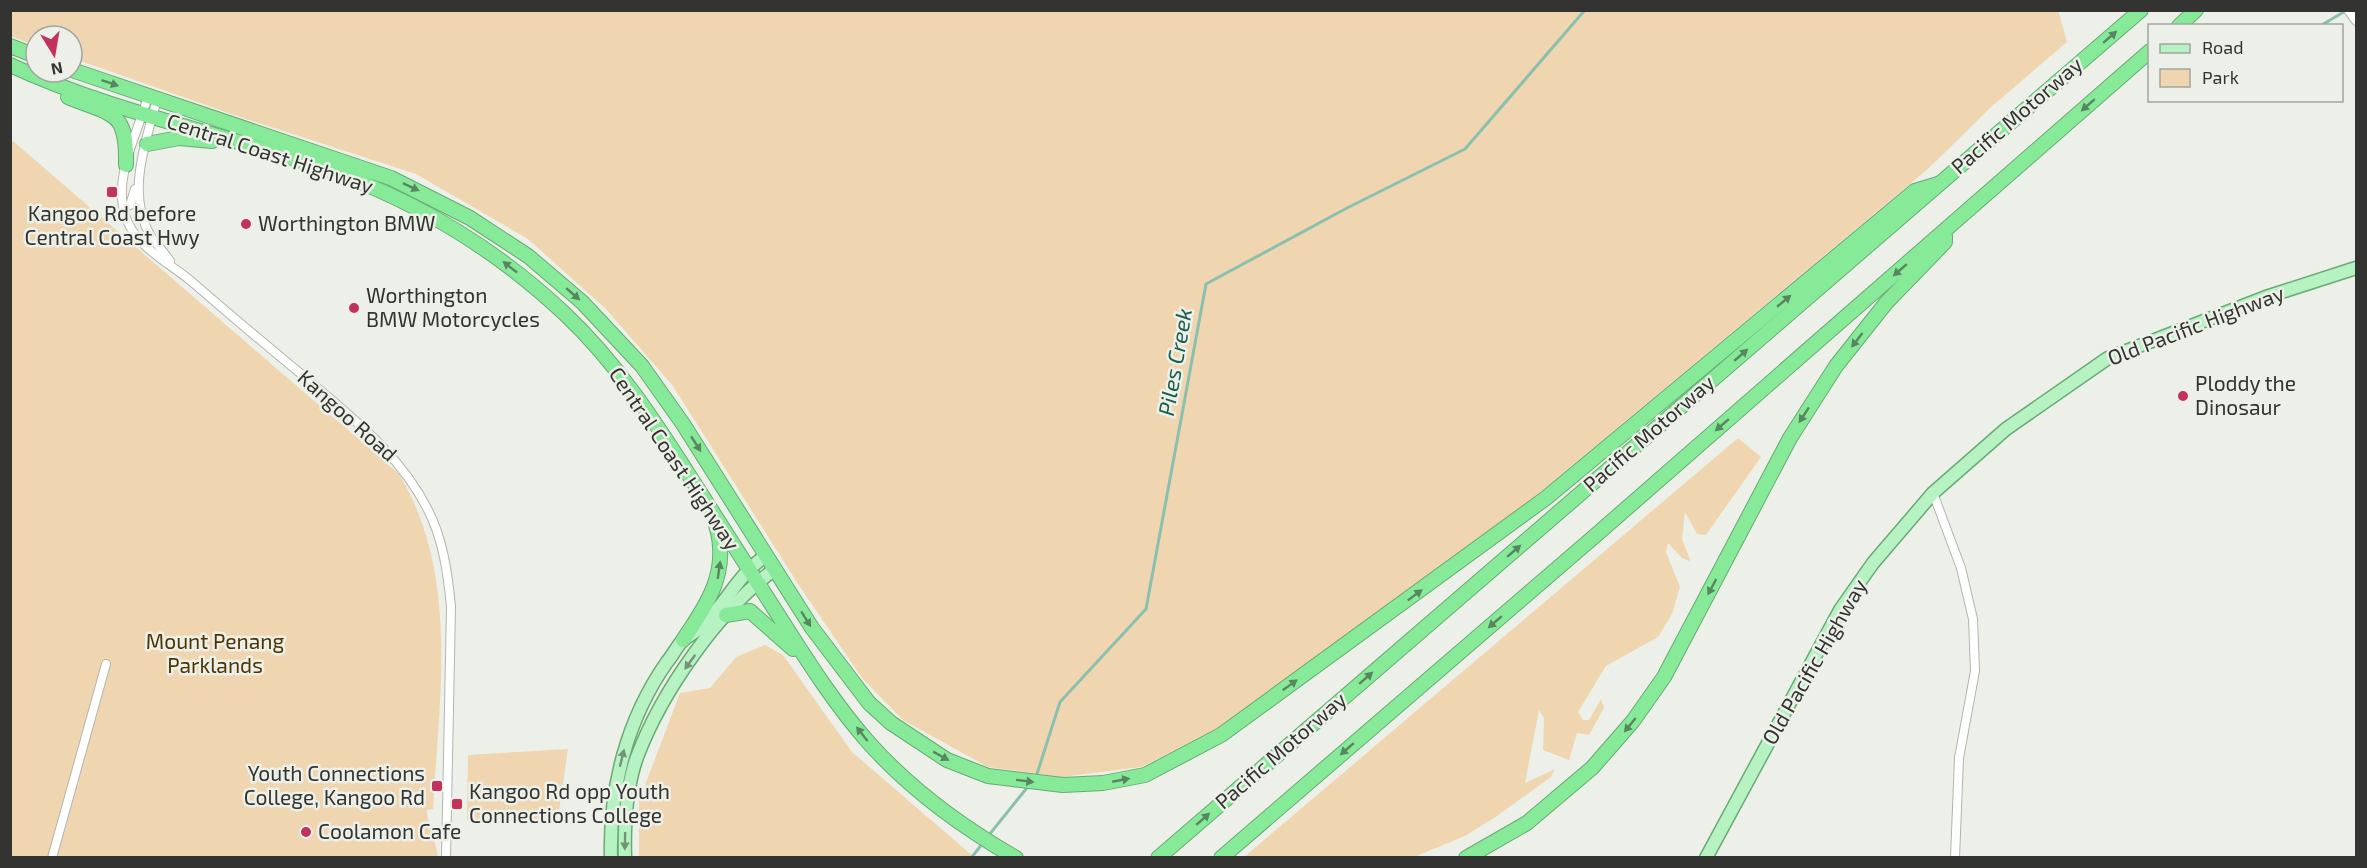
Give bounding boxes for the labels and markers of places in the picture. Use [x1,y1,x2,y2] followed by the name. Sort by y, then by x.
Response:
[105,185,119,199] marker: Kangoo Rd before Central Coast Hwy
[24,200,200,249] place label: Kangoo Rd before Central Coast Hwy
[258,210,435,235] place label: Worthington BMW
[239,217,253,231] marker: Worthington BMW
[366,282,540,331] place label: Worthington BMW Motorcycles
[347,301,361,315] marker: Worthington BMW Motorcycles
[2195,370,2296,419] place label: Ploddy the Dinosaur
[2176,389,2190,403] marker: Ploddy the Dinosaur
[244,760,425,809] place label: Youth Connections College, Kangoo Rd
[469,778,670,827] place label: Kangoo Rd opp Youth Connections College
[430,779,444,793] marker: Youth Connections College, Kangoo Rd
[450,797,464,811] marker: Kangoo Rd opp Youth Connections College
[318,818,461,843] place label: Coolamon Cafe
[299,825,313,839] marker: Coolamon Cafe

